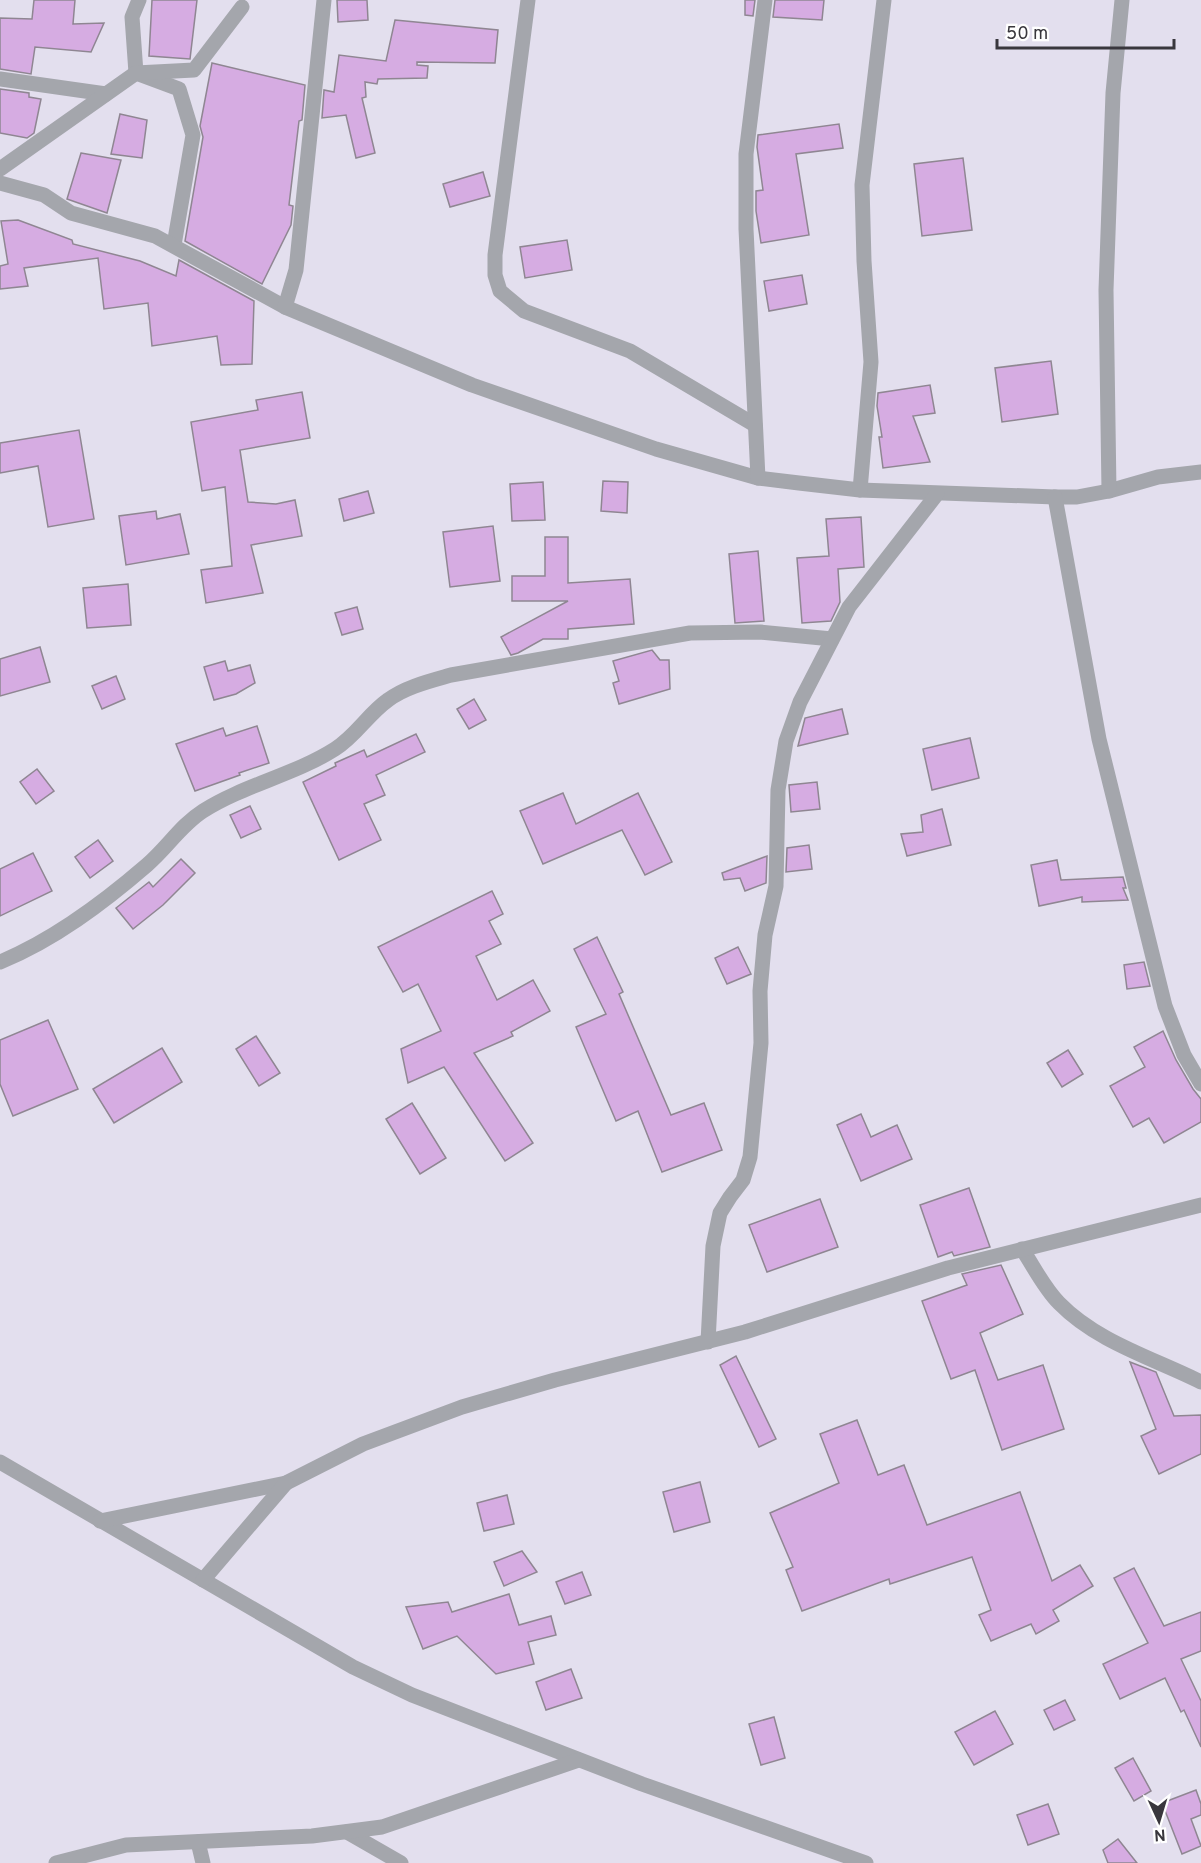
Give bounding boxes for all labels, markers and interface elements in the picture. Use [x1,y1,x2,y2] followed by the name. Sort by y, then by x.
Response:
[997,12,1174,50] scale bar
[1006,23,1048,46] text: 50 m
[1129,1791,1189,1851] north arrow
[1153,1824,1166,1844] text: N

